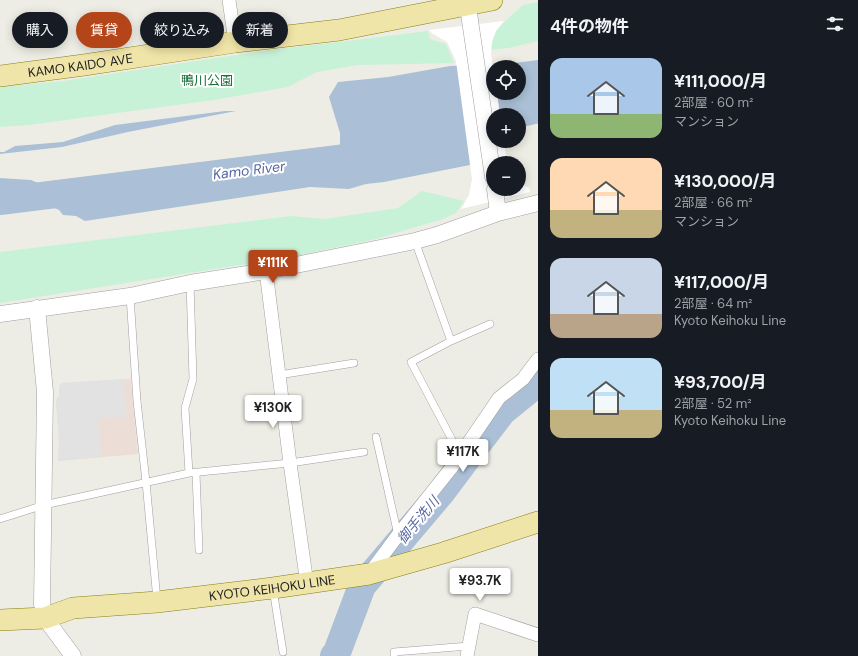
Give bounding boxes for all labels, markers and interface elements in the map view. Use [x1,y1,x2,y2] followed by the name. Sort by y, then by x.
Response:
[12,12,68,48] chip: 購入
[76,12,132,48] chip: 賃貸
[140,12,224,48] chip: 絞り込み
[232,12,288,48] chip: 新着
[824,13,846,35] icon: filters
[550,15,629,37] text: 4件の物件
[27,50,134,81] street label: KAMO KAIDO AVE
[486,60,526,196] map controls
[486,60,526,100] button: locate
[674,70,767,92] text: ¥111,000/月
[181,72,233,89] park label: 鴨川公園
[582,74,630,122] icon: home
[674,94,753,111] text: 2部屋 · 60 m²
[486,108,526,148] button: +
[674,113,739,130] text: マンション
[486,156,526,196] button: −
[212,157,287,183] water label: Kamo River
[674,170,777,192] text: ¥130,000/月
[582,174,630,222] icon: home
[674,194,753,211] text: 2部屋 · 66 m²
[674,213,739,230] text: マンション
[245,250,301,284] pin: ¥111K
[257,254,289,271] text: ¥111K
[674,271,769,293] text: ¥117,000/月
[582,274,630,322] icon: home
[674,295,752,312] text: 2部屋 · 64 m²
[674,312,786,329] text: Kyoto Keihoku Line
[674,371,767,393] text: ¥93,700/月
[582,374,630,422] icon: home
[245,395,301,429] pin: ¥130K
[674,395,752,412] text: 2部屋 · 52 m²
[254,399,292,416] text: ¥130K
[674,412,786,429] text: Kyoto Keihoku Line
[435,439,491,473] pin: ¥117K
[446,443,480,460] text: ¥117K
[393,491,444,547] water label: 御手洗川
[447,568,513,602] pin: ¥93.7K
[208,571,336,605] street label: KYOTO KEIHOKU LINE
[459,572,501,589] text: ¥93.7K

